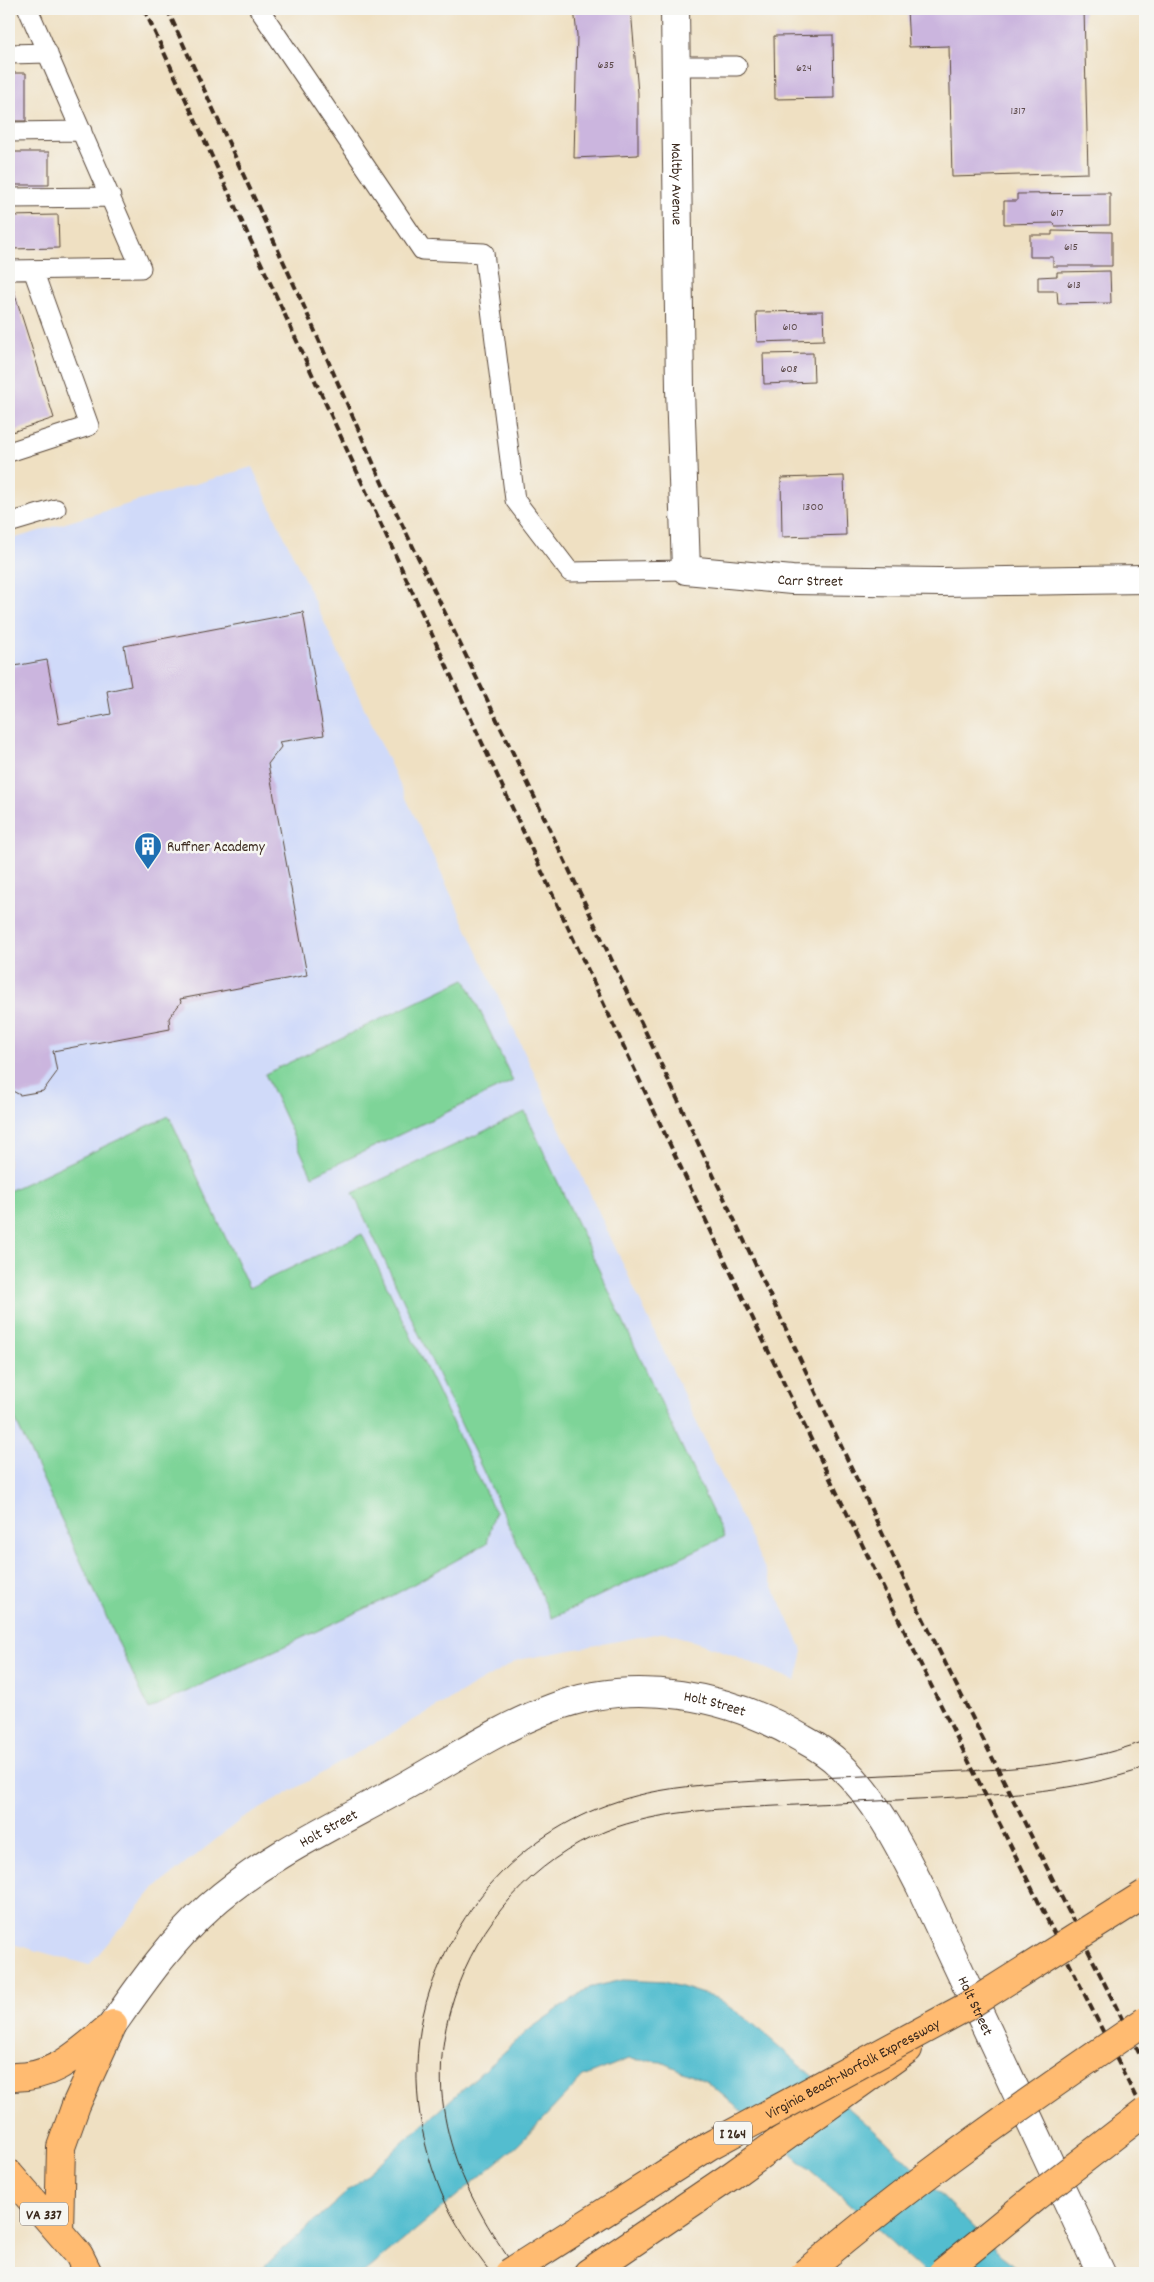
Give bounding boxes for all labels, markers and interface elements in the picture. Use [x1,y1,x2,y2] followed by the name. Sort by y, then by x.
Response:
[598,57,614,74] house number: 635
[796,60,812,77] house number: 624
[1010,103,1026,120] house number: 1317
[664,143,687,226] street label: Maltby Avenue
[1050,205,1064,222] house number: 617
[1064,239,1078,256] house number: 615
[1067,277,1081,294] house number: 613
[782,319,798,336] house number: 610
[780,361,798,378] house number: 608
[802,499,824,516] house number: 1300
[776,570,844,594] street label: Carr Street
[133,831,163,870] building icon: Ruffner Academy
[167,837,266,859] place label: Ruffner Academy
[682,1687,749,1724] street label: Holt Street
[296,1804,362,1854] street label: Holt Street
[951,1973,998,2040] street label: Holt Street
[762,2014,945,2126] street label: Virginia Beach-Norfolk Expressway
[714,2122,752,2144] road number: I 264
[20,2202,68,2226] road number: VA 337

